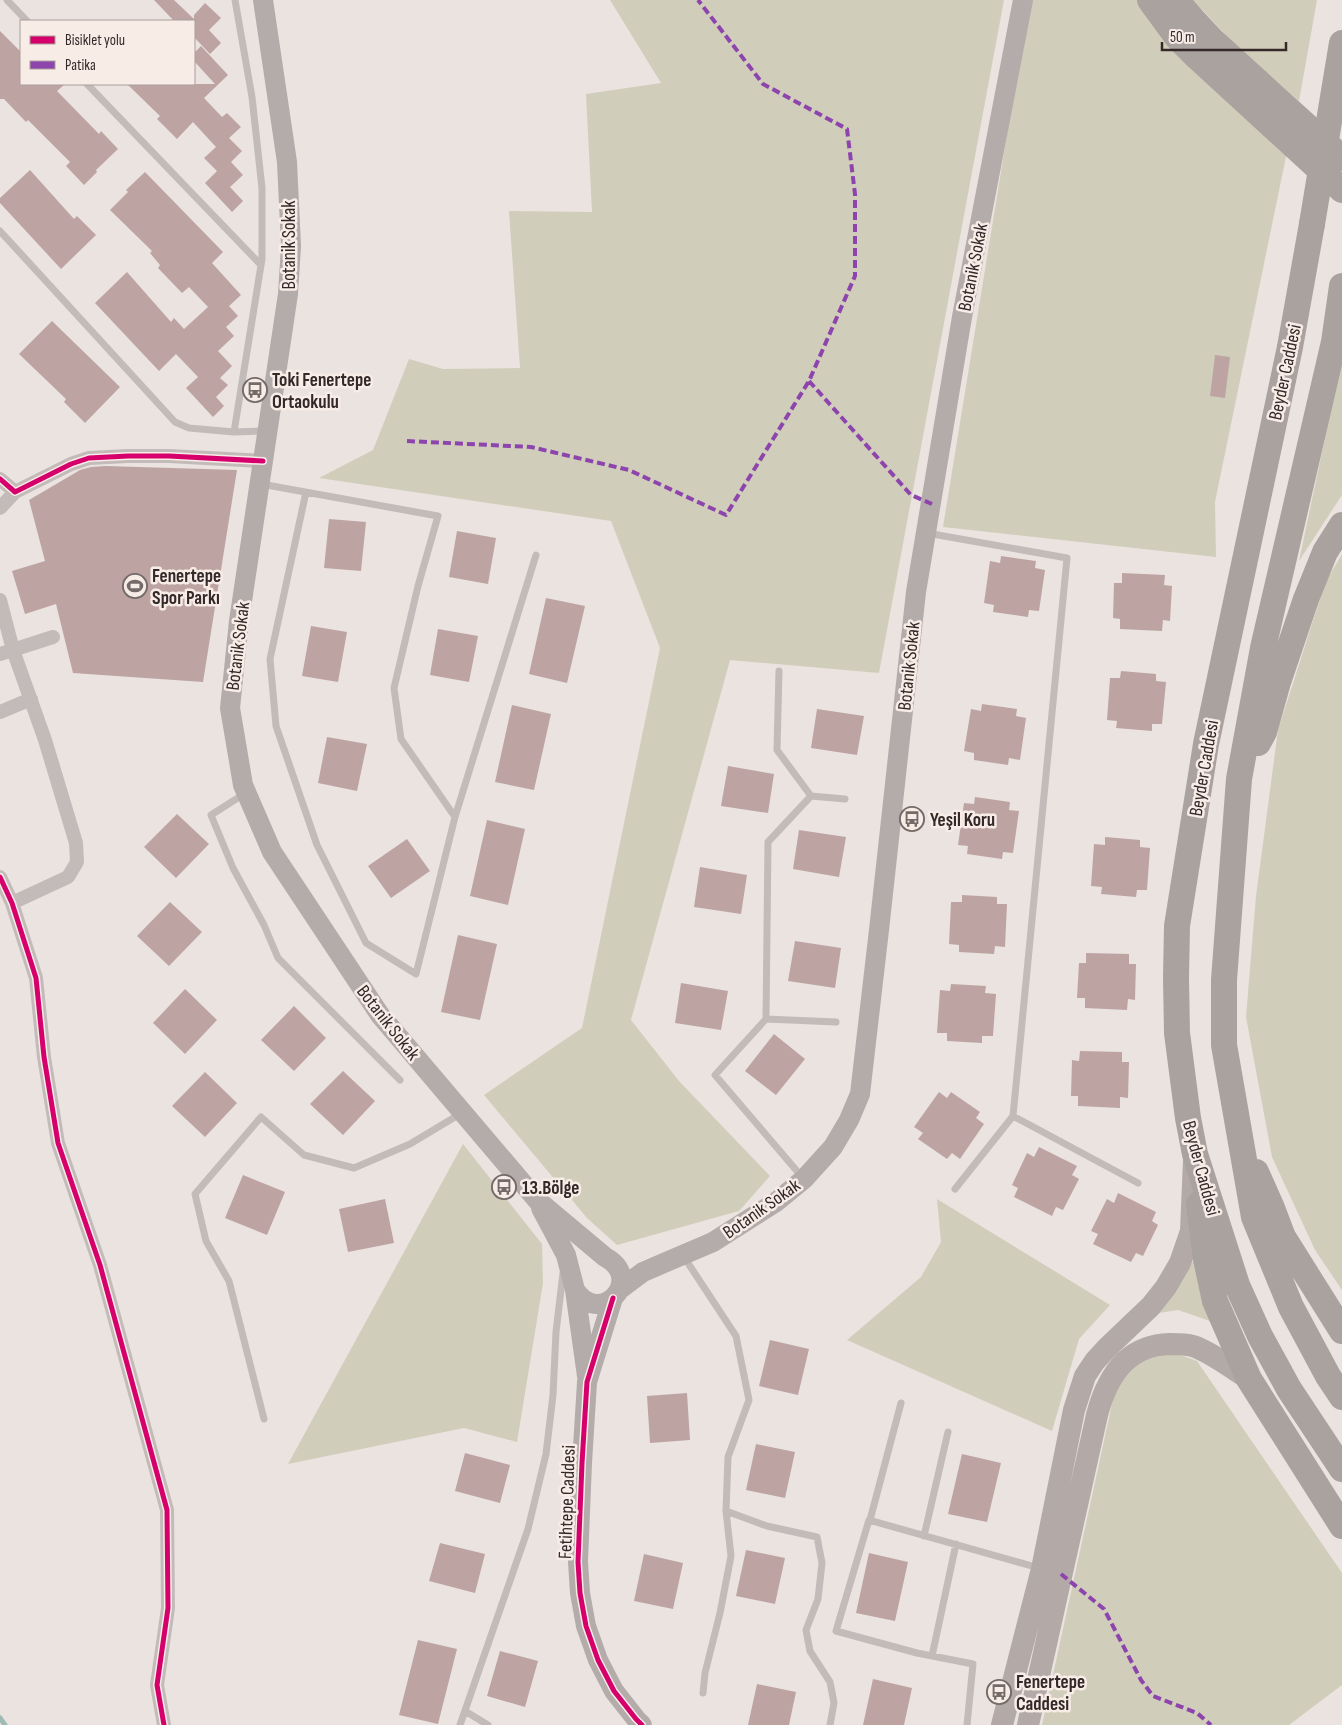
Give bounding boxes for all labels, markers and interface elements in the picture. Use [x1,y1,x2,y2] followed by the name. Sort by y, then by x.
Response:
[20,20,195,85] legend
[1162,20,1286,52] scale bar
[1170,28,1195,47] text: 50 m
[65,31,125,50] text: Bisiklet yolu
[65,56,96,75] text: Patika
[278,200,301,290] street label: Botanik Sokak
[954,221,993,313] street label: Botanik Sokak
[1264,322,1307,422] street label: Beyder Caddesi
[272,369,371,414] place label: Toki Fenertepe Ortaokulu
[242,377,268,403] bus stop icon: Toki Fenertepe Ortaokulu
[152,565,221,610] place label: Fenertepe Spor Parkı
[122,573,148,599] sports icon: Fenertepe Spor Parkı
[222,600,255,692] street label: Botanik Sokak
[893,620,926,712] street label: Botanik Sokak
[1185,718,1224,818] street label: Beyder Caddesi
[899,806,925,832] bus stop icon: Yeşil Koru
[930,809,995,832] place label: Yeşil Koru
[351,981,425,1066] street label: Botanik Sokak
[1177,1118,1224,1218] street label: Beyder Caddesi
[491,1174,517,1200] bus stop icon: 13.Bölge
[719,1174,806,1244] street label: Botanik Sokak
[522,1177,579,1200] place label: 13.Bölge
[554,1445,581,1559] street label: Fetihtepe Caddesi
[1016,1671,1085,1716] place label: Fenertepe Caddesi
[986,1679,1012,1705] bus stop icon: Fenertepe Caddesi

